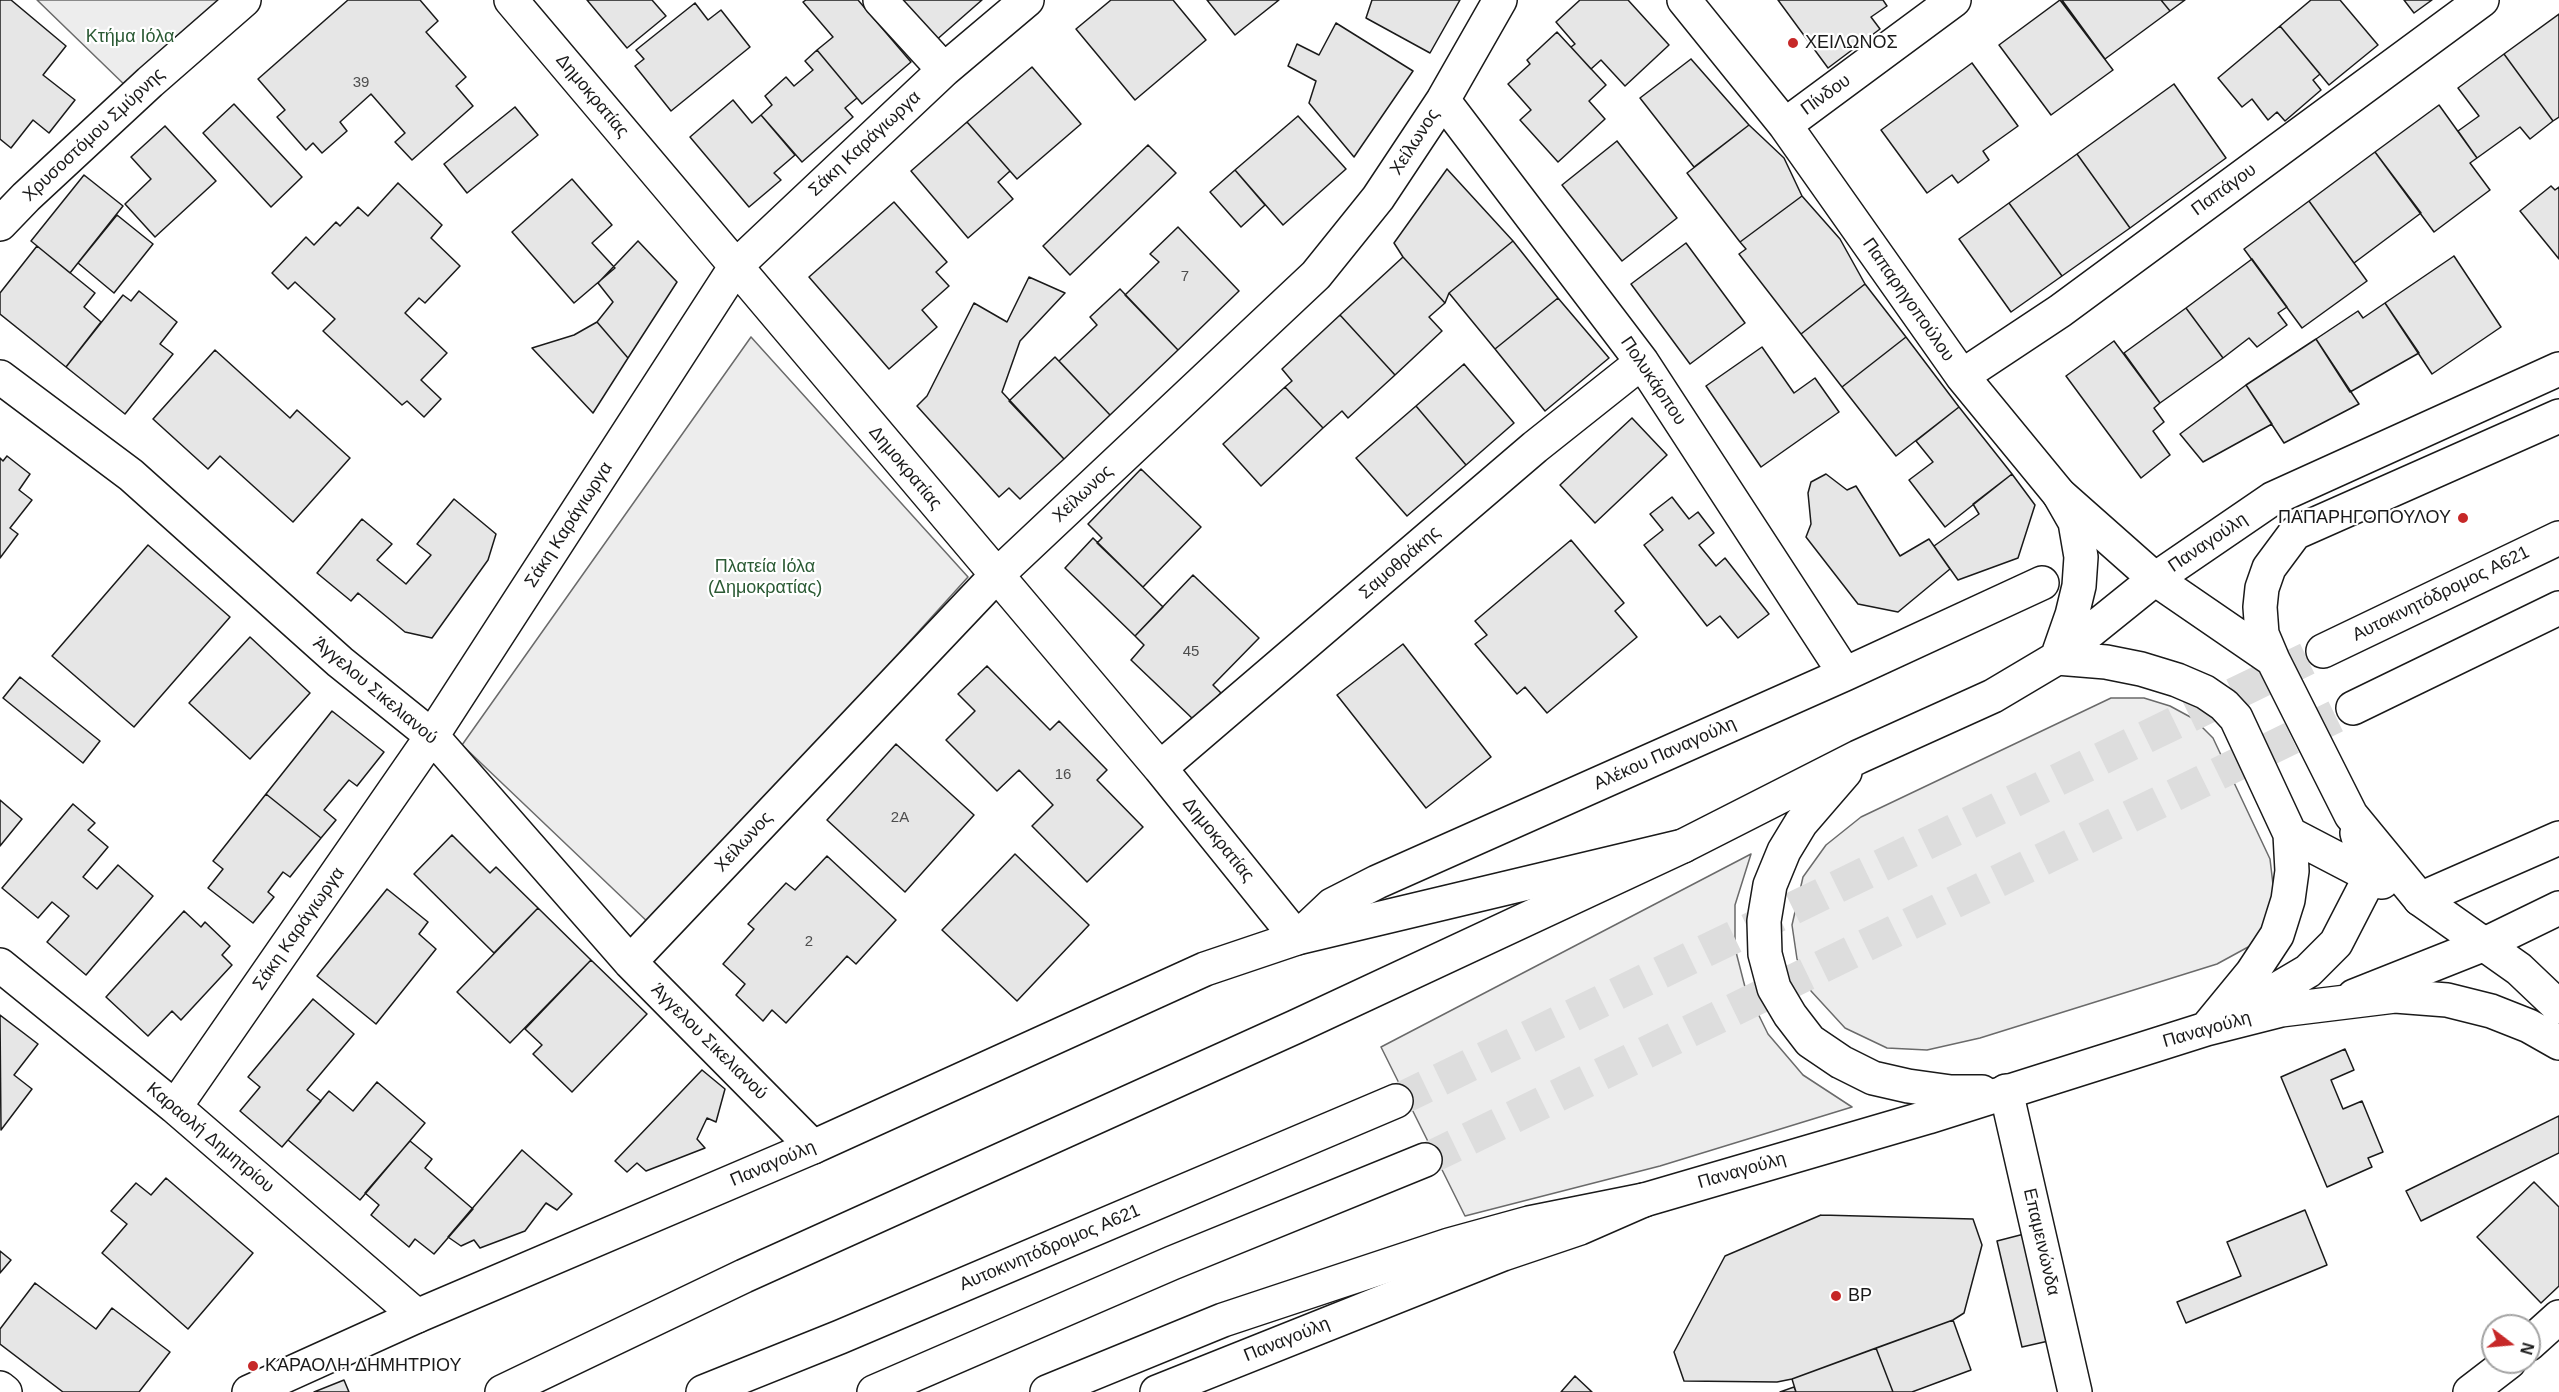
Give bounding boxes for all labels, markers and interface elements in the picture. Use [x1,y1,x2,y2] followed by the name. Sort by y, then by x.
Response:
[86,26,174,48] park label: Κτήμα Ιόλα
[1805,32,1898,54] place label: ΧΕΙΛΩΝΟΣ
[1786,36,1800,50] marker: ΧΕΙΛΩΝΟΣ
[551,50,633,142] street label: Δημοκρατίας
[19,64,169,206] street label: Χρυσοστόμου Σμύρνης
[1797,70,1855,120] street label: Πίνδου
[353,74,369,92] house number: 39
[805,87,925,201] street label: Σάκη Καράγιωργα
[1386,105,1444,179] street label: Χείλωνος
[2187,159,2261,221] street label: Παπάγου
[1857,234,1959,366] street label: Παπαρηγοπούλου
[1181,268,1189,286] house number: 7
[1615,333,1691,429] street label: Πολυκάρπου
[864,422,946,514] street label: Δημοκρατίας
[520,458,618,592] street label: Σάκη Καράγιωργα
[1048,461,1118,527] street label: Χείλωνος
[2278,507,2451,529] place label: ΠΑΠΑΡΗΓΟΠΟΥΛΟΥ
[2164,509,2252,577] street label: Παναγούλη
[2456,511,2470,525] marker: ΠΑΠΑΡΗΓΟΠΟΥΛΟΥ
[1355,522,1445,604] street label: Σαμοθράκης
[2349,542,2533,646] street label: Αυτοκινητόδρομος Α621
[708,556,822,598] park label: Πλατεία Ιόλα (Δημοκρατίας)
[308,633,442,749] street label: Άγγελου Σικελιανού
[1183,643,1199,661] house number: 45
[1591,713,1739,795] street label: Αλέκου Παναγούλη
[1055,766,1071,784] house number: 16
[1177,793,1259,887] street label: Δημοκρατίας
[711,807,777,877] street label: Χείλωνος
[891,809,909,827] house number: 2A
[249,863,349,995] street label: Σάκη Καράγιωργα
[805,933,813,951] house number: 2
[646,979,772,1105] street label: Άγγελου Σικελιανού
[2160,1007,2254,1053] street label: Παναγούλη
[142,1078,278,1198] street label: Καραολή Δημητρίου
[727,1136,819,1192] street label: Παναγούλη
[1695,1148,1789,1194] street label: Παναγούλη
[2018,1186,2064,1298] street label: Επαμεινώνδα
[956,1200,1144,1296] street label: Αυτοκινητόδρομος Α621
[1848,1285,1872,1307] place label: BP
[1829,1289,1843,1303] marker: BP
[1241,1313,1333,1367] street label: Παναγούλη
[2481,1314,2541,1374] north arrow
[2517,1341,2537,1356] text: N
[265,1355,461,1377] place label: ΚΑΡΑΟΛΗ ΔΗΜΗΤΡΙΟΥ
[246,1359,260,1373] marker: ΚΑΡΑΟΛΗ ΔΗΜΗΤΡΙΟΥ

